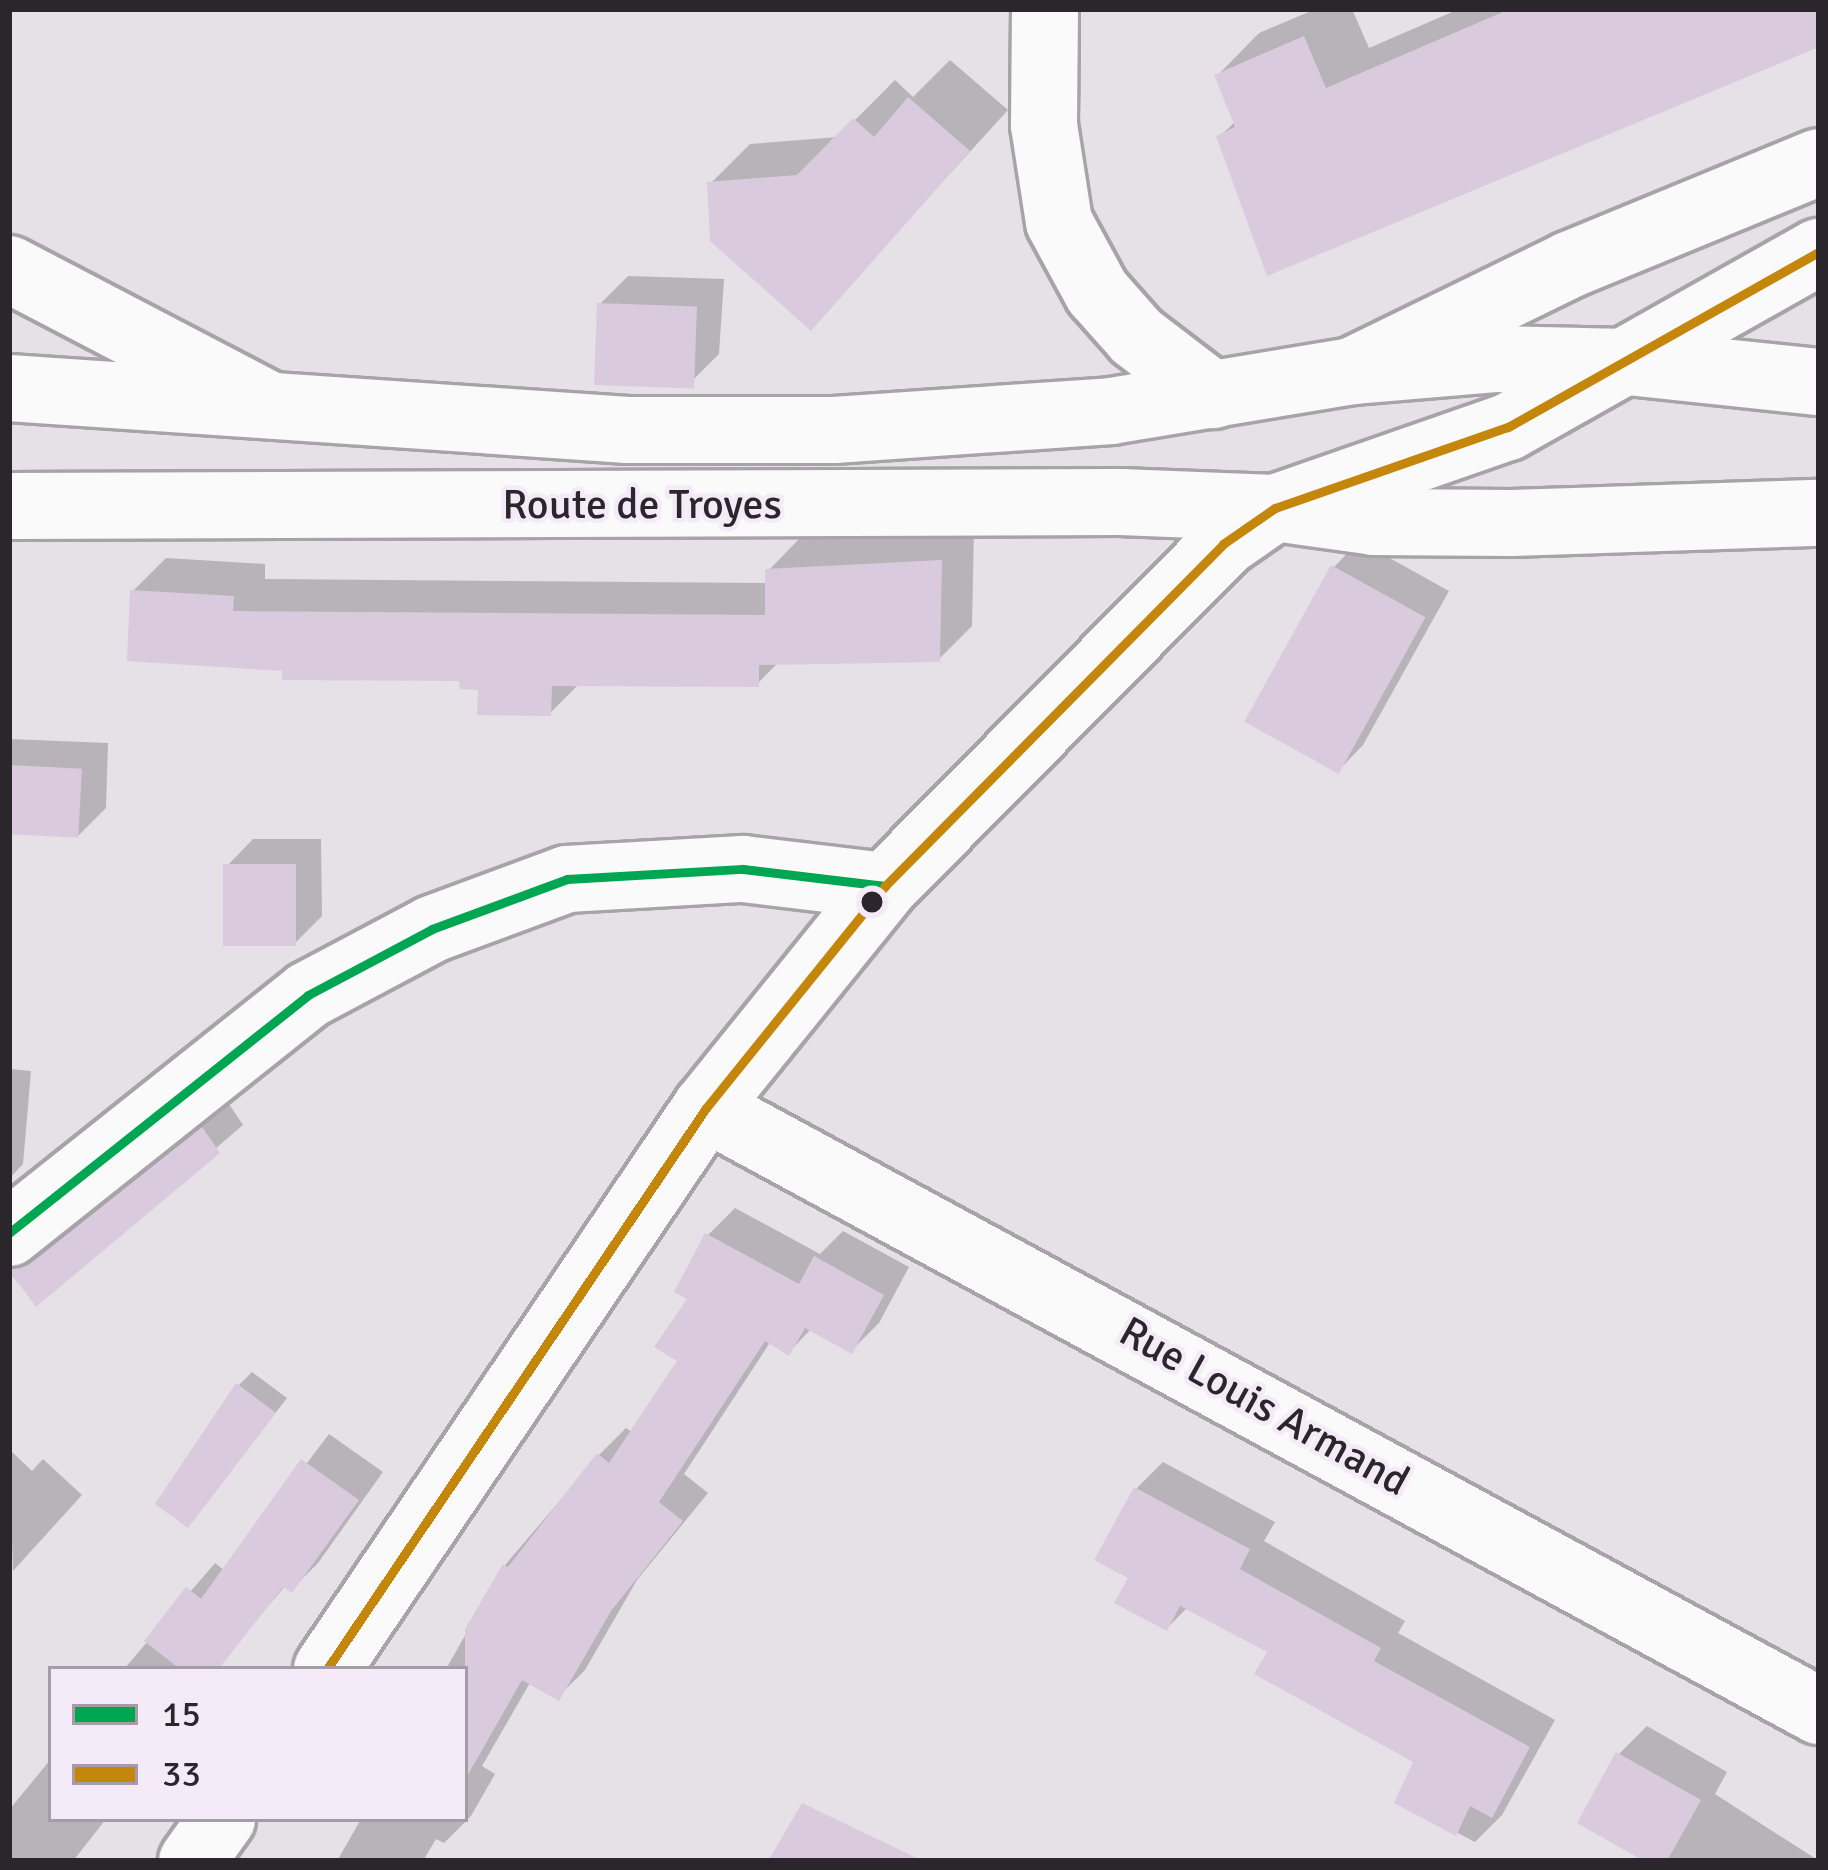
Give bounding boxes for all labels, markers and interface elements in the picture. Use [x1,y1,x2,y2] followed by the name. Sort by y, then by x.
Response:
[502,480,782,530] street label: Route de Troyes
[861,891,883,913] unlabelled marker
[1111,1307,1417,1507] street label: Rue Louis Armand
[48,1666,468,1822] legend
[162,1692,201,1737] text: 15
[162,1752,201,1797] text: 33

